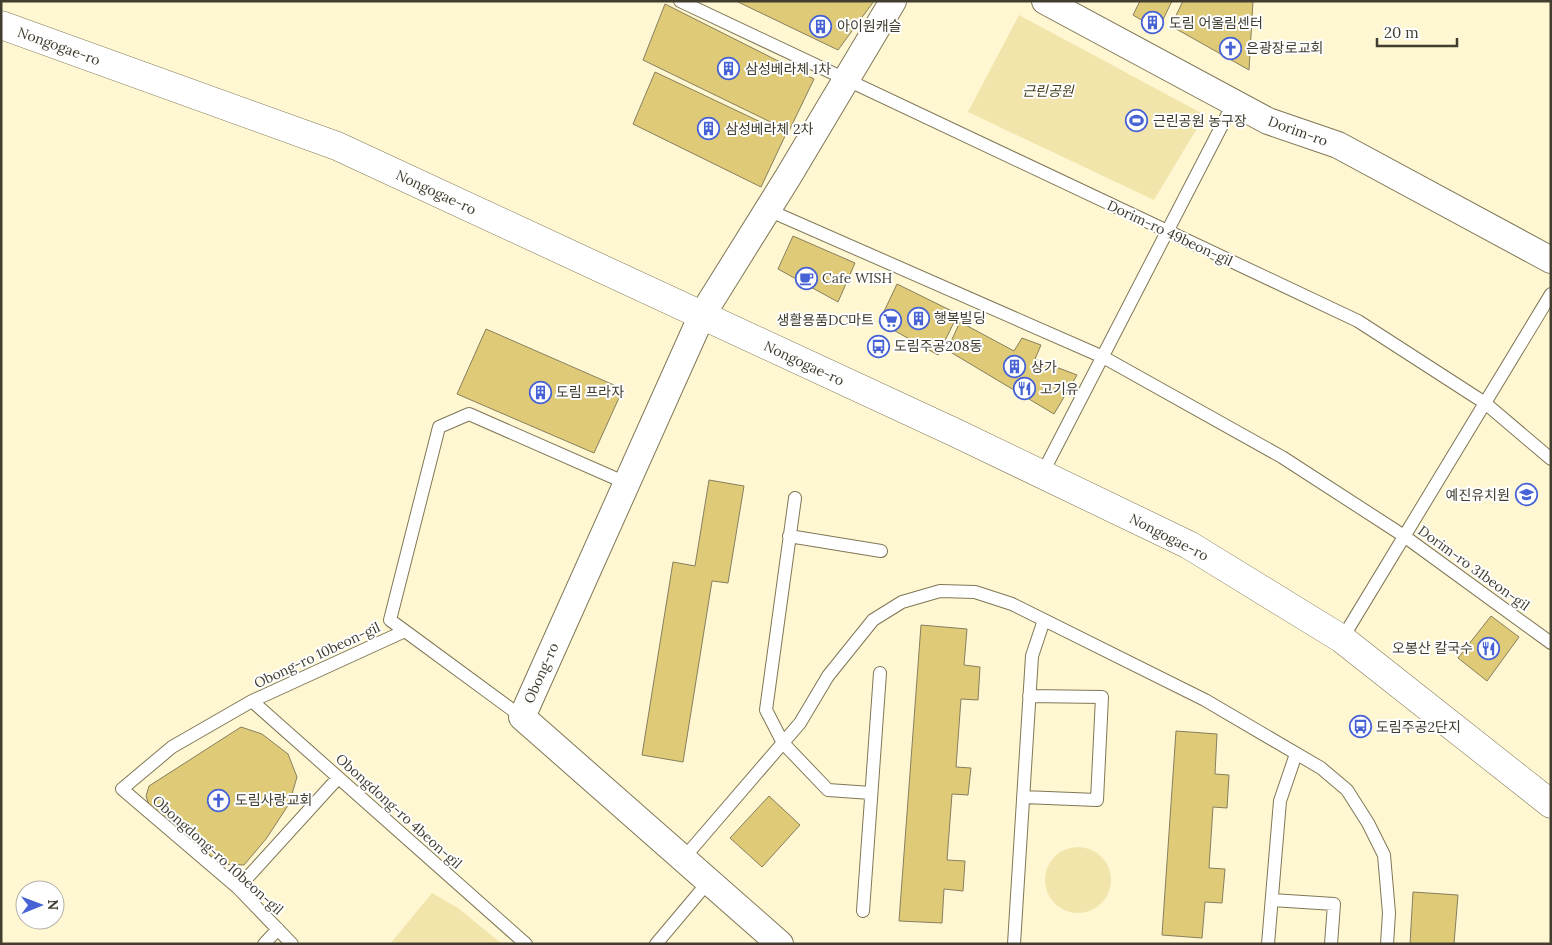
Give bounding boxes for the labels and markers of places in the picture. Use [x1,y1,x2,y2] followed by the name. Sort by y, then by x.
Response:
[1141,11,1165,35] building icon: 도림 어울림센터
[809,14,833,38] building icon: 아이원캐슬
[1169,14,1263,32] place label: 도림 어울림센터
[837,17,902,35] place label: 아이원캐슬
[1218,36,1242,60] church icon: 은광장로교회
[1246,39,1323,57] place label: 은광장로교회
[717,57,741,81] building icon: 삼성베라체 1차
[745,60,831,78] place label: 삼성베라체 1차
[1125,109,1149,133] sports icon: 근린공원 농구장
[1153,112,1247,130] place label: 근린공원 농구장
[697,117,721,141] building icon: 삼성베라체 2차
[725,120,814,138] place label: 삼성베라체 2차
[794,266,818,290] cafe icon: Cafe WISH
[822,269,892,287] place label: Cafe WISH
[906,306,930,330] building icon: 행복빌딩
[878,308,902,332] supermarket icon: 생활용품DC마트
[934,309,986,327] place label: 행복빌딩
[777,311,874,329] place label: 생활용품DC마트
[866,334,890,358] bus stop icon: 도림주공208동
[894,337,983,355] place label: 도림주공208동
[1003,355,1027,379] building icon: 상가
[1031,358,1057,376] place label: 상가
[1012,377,1036,401] restaurant icon: 고기유
[528,380,552,404] building icon: 도림 프라자
[1040,380,1079,398] place label: 고기유
[556,383,624,401] place label: 도림 프라자
[1514,483,1538,507] school or university icon: 예진유치원
[1446,486,1510,504] place label: 예진유치원
[1477,636,1501,660] restaurant icon: 오봉산 칼국수
[1392,639,1473,657] place label: 오봉산 칼국수
[1348,715,1372,739] bus stop icon: 도림주공2단지
[1376,718,1461,736] place label: 도림주공2단지
[207,788,231,812] church icon: 도림사랑교회
[235,791,312,809] place label: 도림사랑교회

